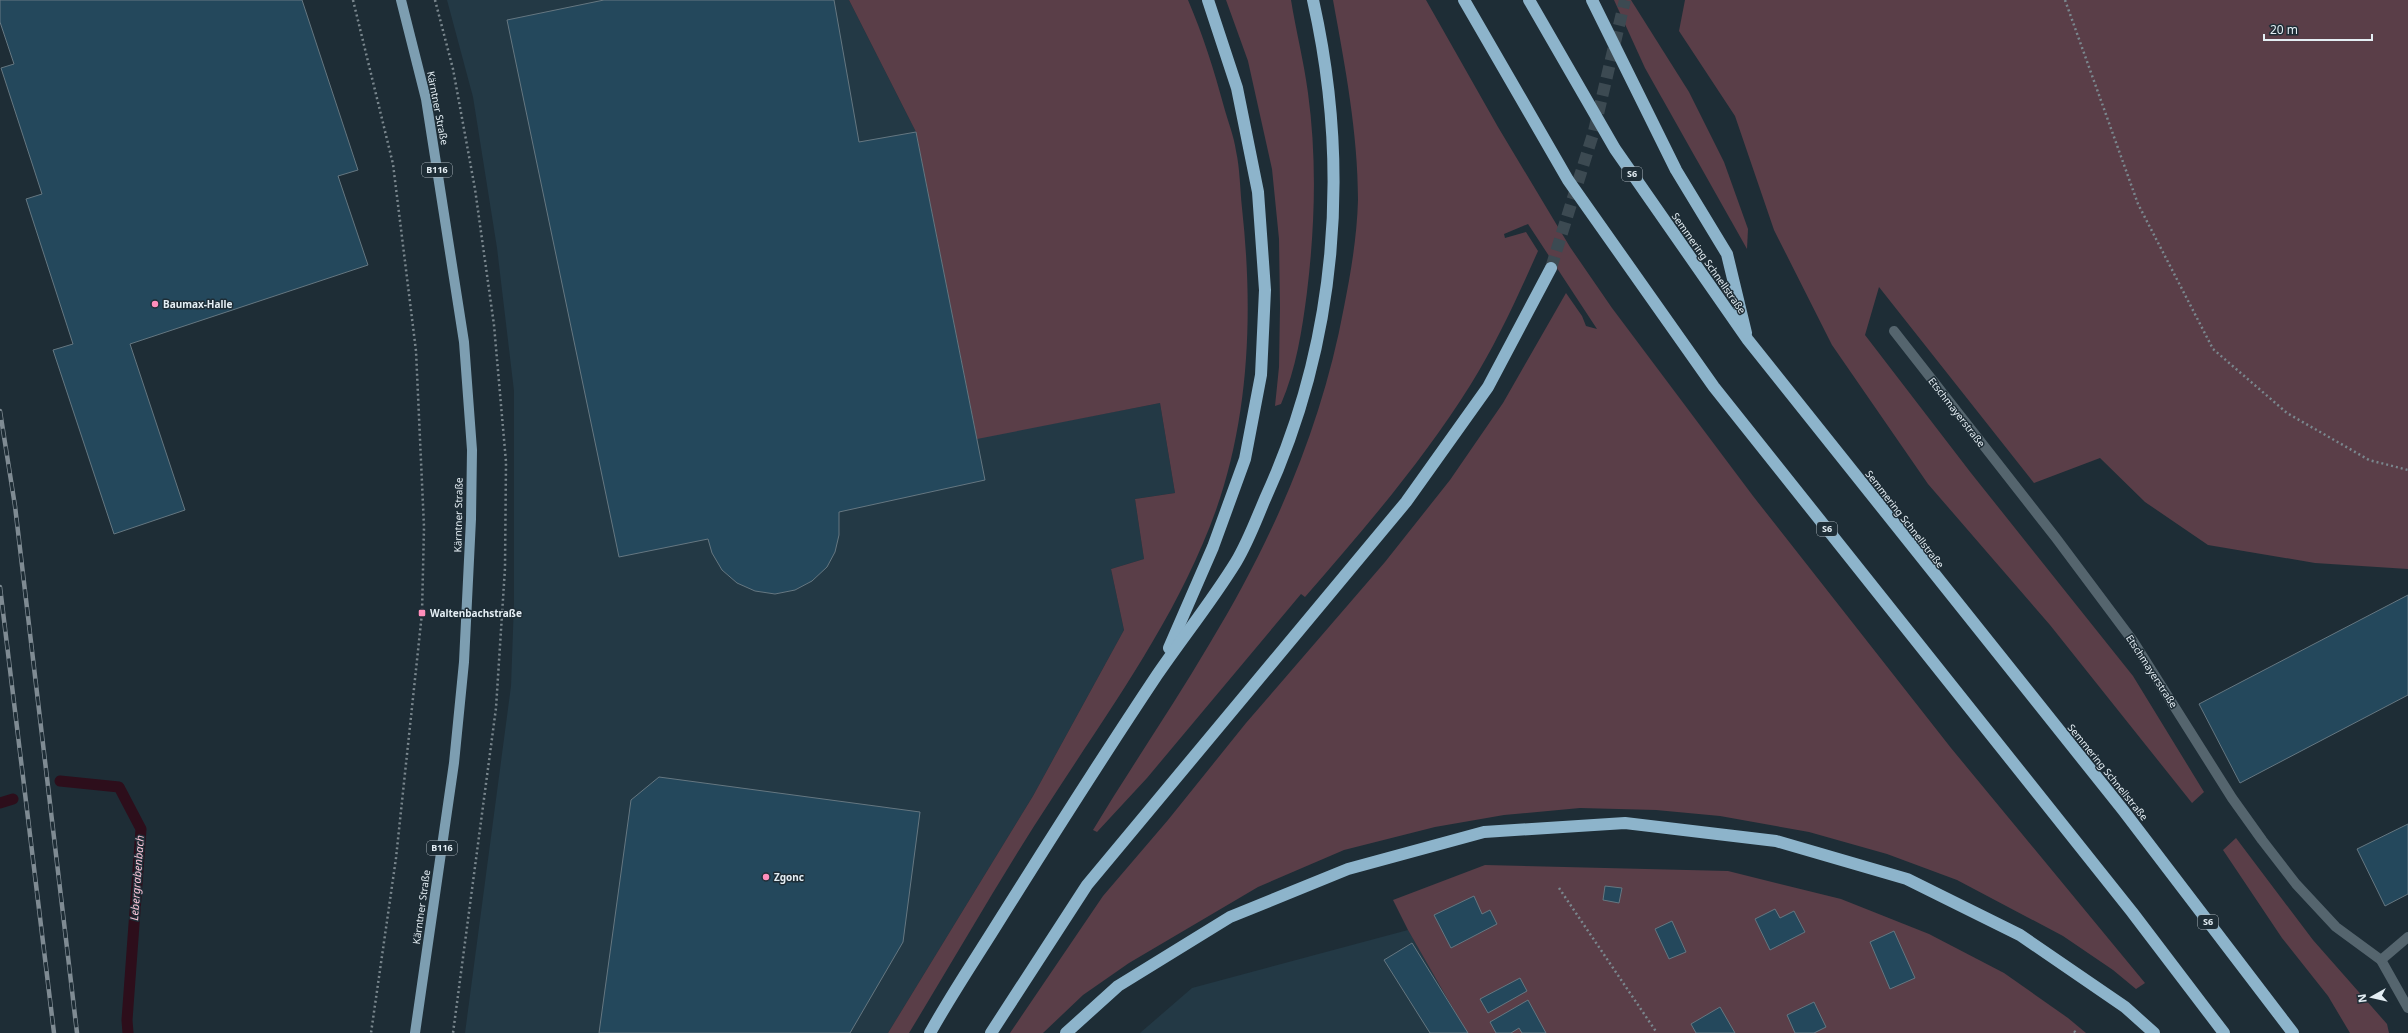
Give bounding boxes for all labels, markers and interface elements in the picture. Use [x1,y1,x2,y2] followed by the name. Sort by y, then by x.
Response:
[2264,16,2372,42] scale bar
[2270,21,2298,38] text: 20 m
[424,70,452,146] street label: Kärntner Straße
[422,163,452,177] road number: B116
[1622,167,1642,181] road number: S6
[1669,210,1749,317] street label: Semmering Schnellstraße
[163,297,232,311] place label: Baumax-Halle
[150,299,160,309] marker: Baumax-Halle
[1925,374,1989,450] street label: Etschmayerstraße
[1862,467,1948,571] street label: Semmering Schnellstraße
[450,477,466,553] street label: Kärntner Straße
[1817,522,1837,536] road number: S6
[430,606,522,620] place label: Waltenbachstraße
[417,608,427,618] marker: Waltenbachstraße
[2123,632,2181,711] street label: Etschmayerstraße
[2065,721,2152,823] street label: Semmering Schnellstraße
[126,835,147,921] water label: Lebergrabenbach
[427,841,457,855] road number: B116
[409,869,433,945] street label: Kärntner Straße
[774,870,804,884] place label: Zgonc
[761,872,771,882] marker: Zgonc
[2198,915,2218,929] road number: S6
[2352,977,2392,1017] north arrow
[2354,993,2370,1004] text: N

